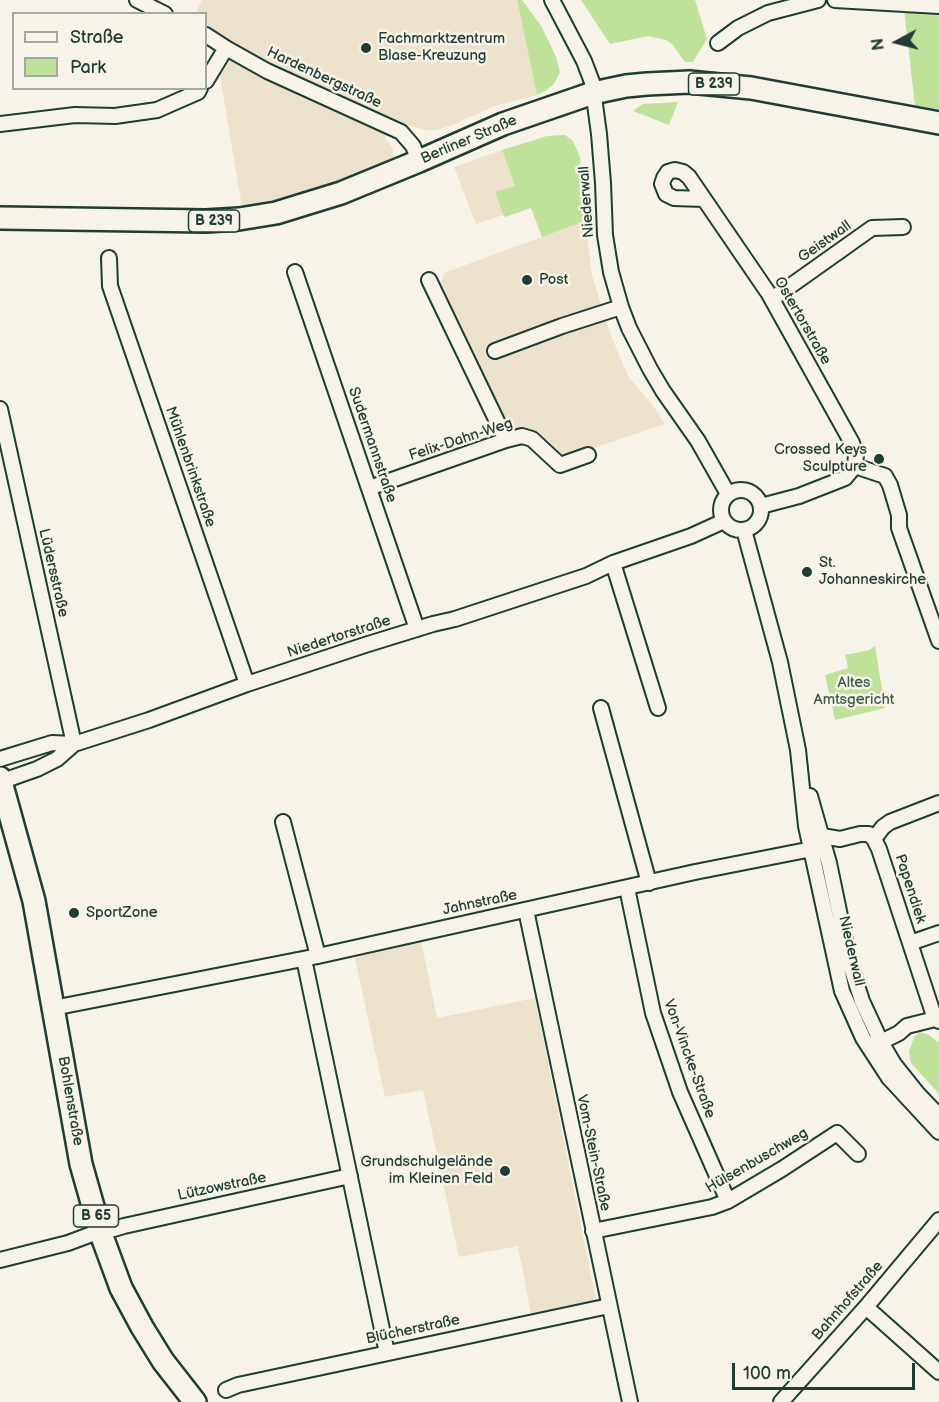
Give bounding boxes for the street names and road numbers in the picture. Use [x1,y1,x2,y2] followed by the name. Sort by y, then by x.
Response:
[264,44,384,112] street label: Hardenbergstraße
[688,73,740,95] road number: B 239
[418,112,520,168] street label: Berliner Straße
[576,166,598,238] street label: Niederwall
[188,210,240,232] road number: B 239
[795,217,855,267] street label: Geistwall
[770,274,834,368] street label: Ostertorstraße
[344,385,400,505] street label: Sudermannstraße
[161,404,219,530] street label: Mühlenbrinkstraße
[407,415,515,465] street label: Felix-Dahn-Weg
[34,527,72,619] street label: Lüdersstraße
[285,612,393,662] street label: Niedertorstraße
[890,852,930,926] street label: Papendiek
[441,886,519,920] street label: Jahnstraße
[834,914,868,988] street label: Niederwall
[659,997,719,1121] street label: Von-Vincke-Straße
[53,1055,87,1147] street label: Bohlenstraße
[572,1093,614,1213] street label: Vom-Stein-Straße
[703,1124,811,1198] street label: Hülsenbuschweg
[176,1169,268,1205] street label: Lützowstraße
[74,1205,118,1227] road number: B 65
[809,1258,887,1344] street label: Bahnhofstraße
[364,1311,462,1349] street label: Blücherstraße

